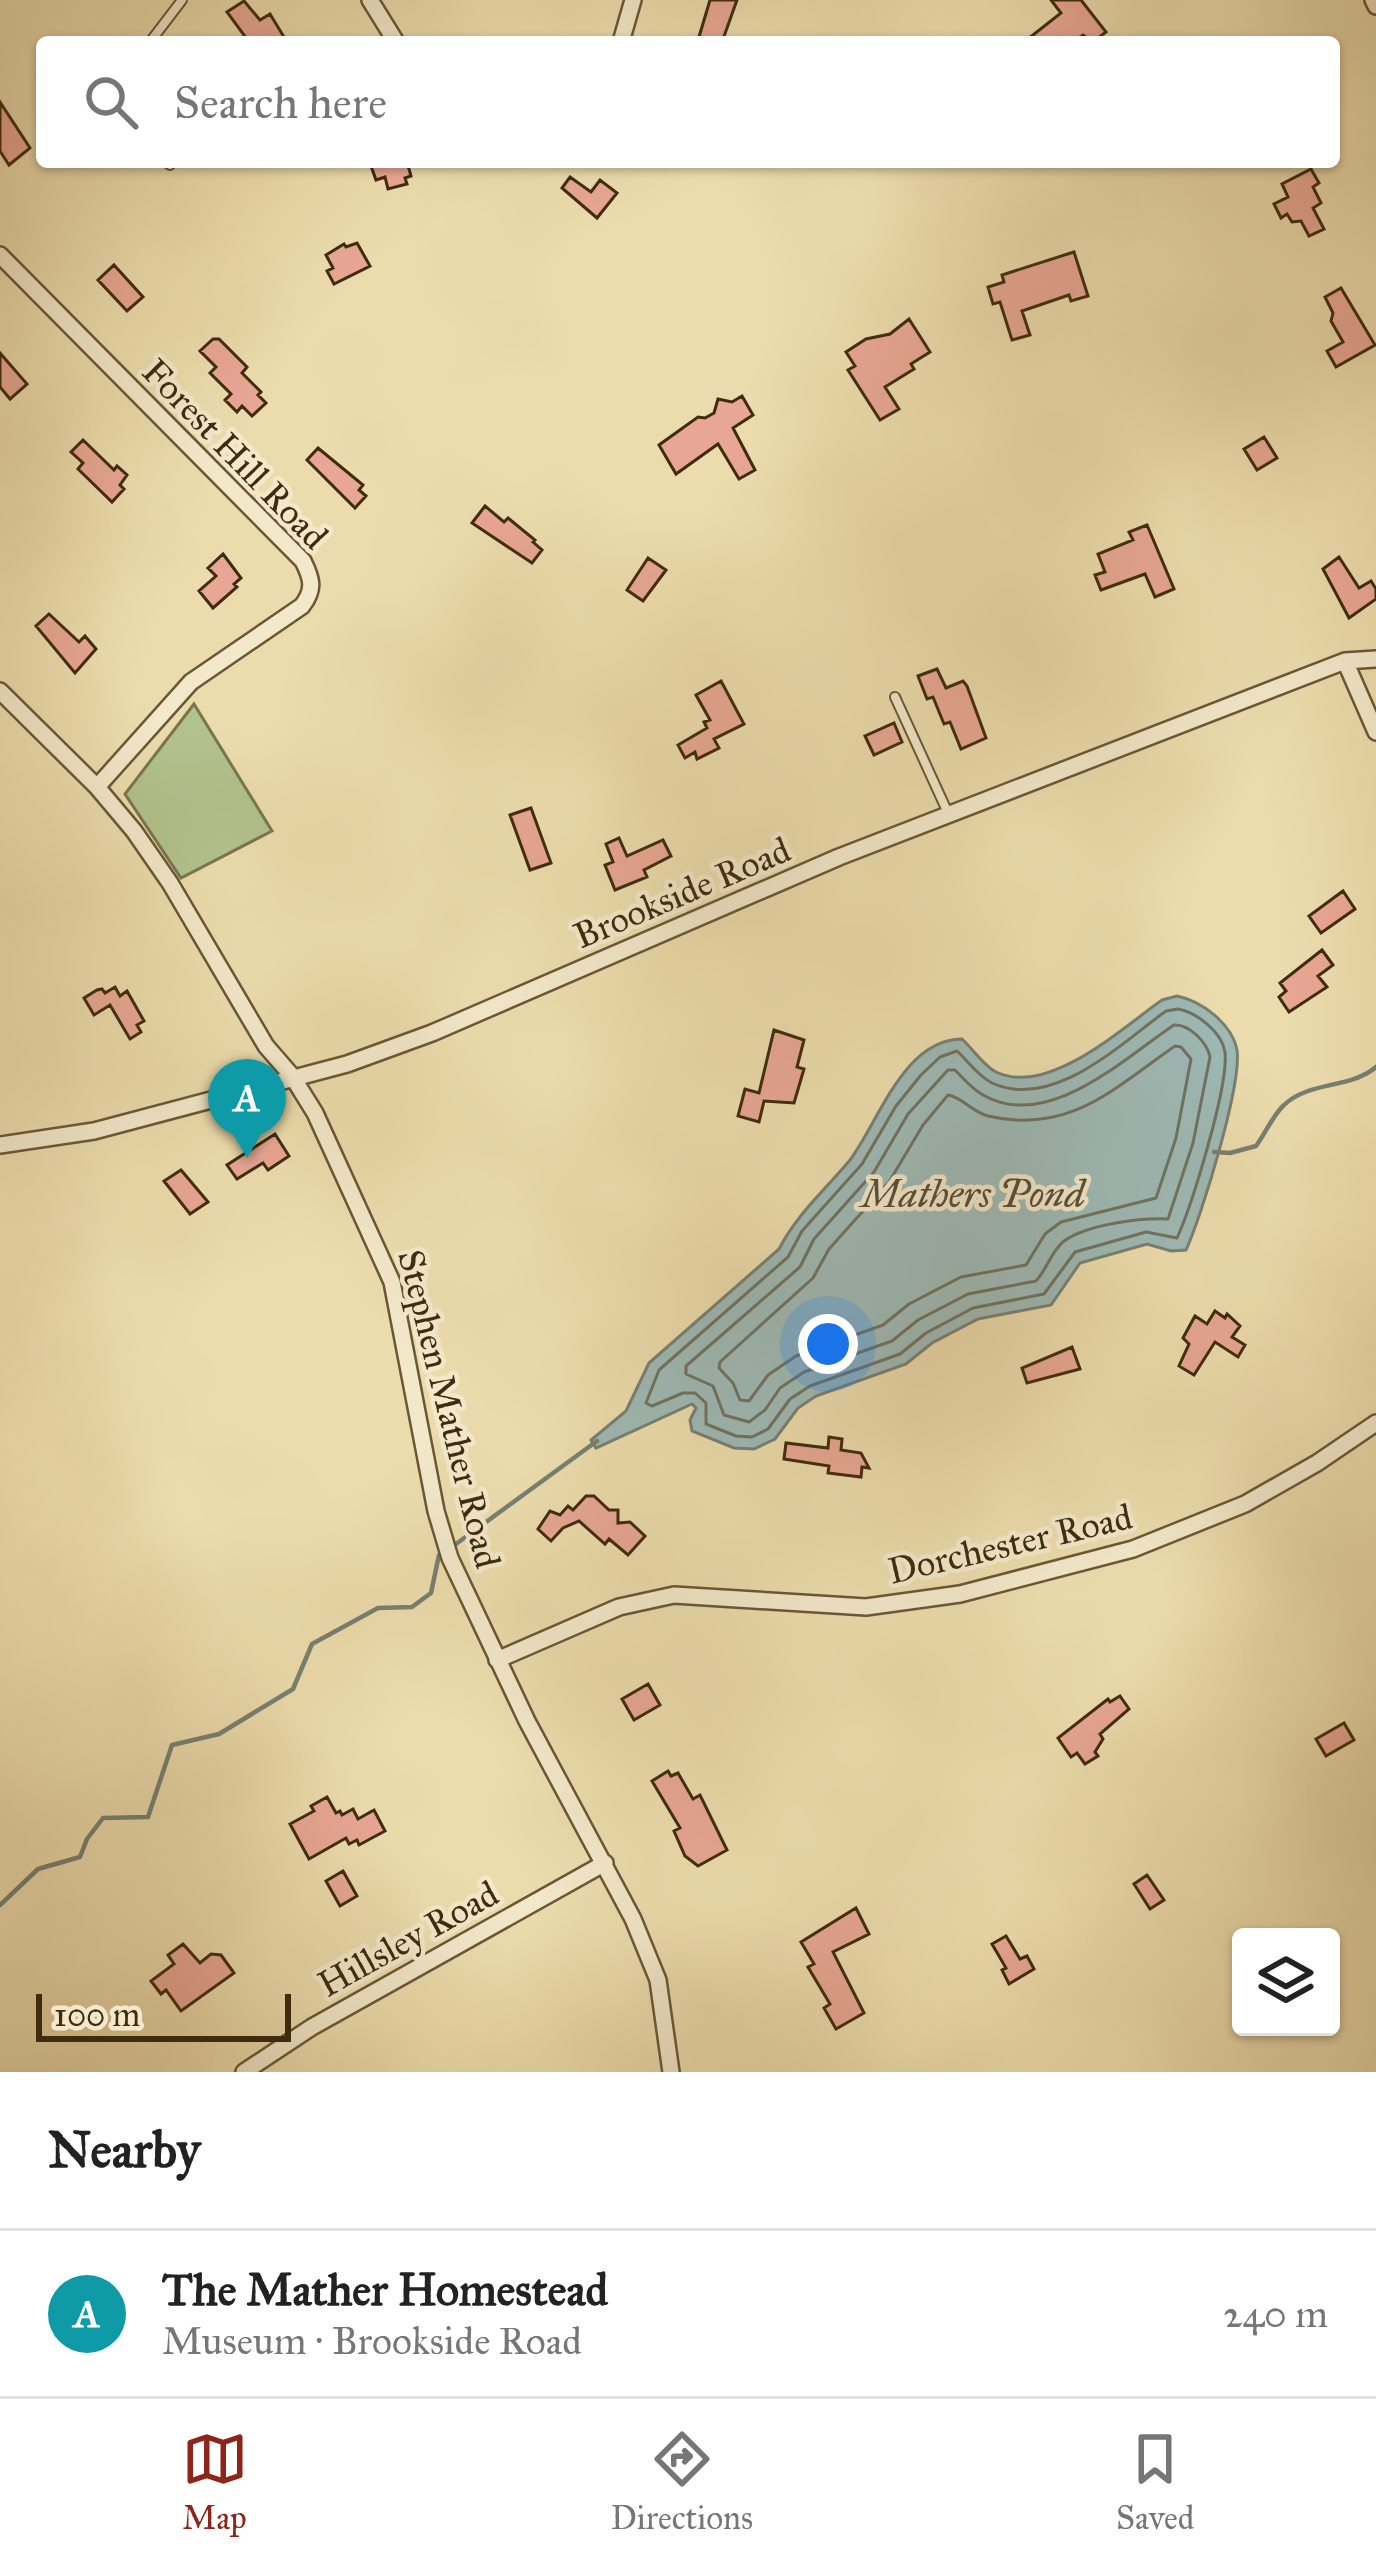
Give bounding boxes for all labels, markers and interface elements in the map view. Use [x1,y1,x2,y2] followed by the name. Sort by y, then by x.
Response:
[36,36,1340,168] search box
[78,69,144,135] icon: search
[174,75,387,130] text: Search here
[133,350,337,558] street label: Forest Hill Road
[567,828,797,958] street label: Brookside Road
[208,1059,286,1158] pin: A
[857,1170,1087,1218] water label: Mathers Pond
[388,1245,510,1573] street label: Stephen Mather Road
[798,1314,858,1374] your location
[884,1495,1136,1593] street label: Dorchester Road
[310,1871,506,2007] street label: Hillsley Road
[1232,1928,1340,2036] map controls
[1232,1928,1340,2036] button: layers
[36,1988,291,2041] scale bar
[54,1995,140,2035] text: 100 m
[48,2119,200,2181] text: Nearby
[162,2262,608,2317] text: The Mather Homestead
[74,2290,100,2338] text: A
[1223,2290,1328,2338] text: 240 m
[162,2317,582,2365] text: Museum · Brookside Road
[182,2426,248,2538] tab: Map
[611,2426,753,2538] tab: Directions
[1116,2426,1194,2538] tab: Saved

